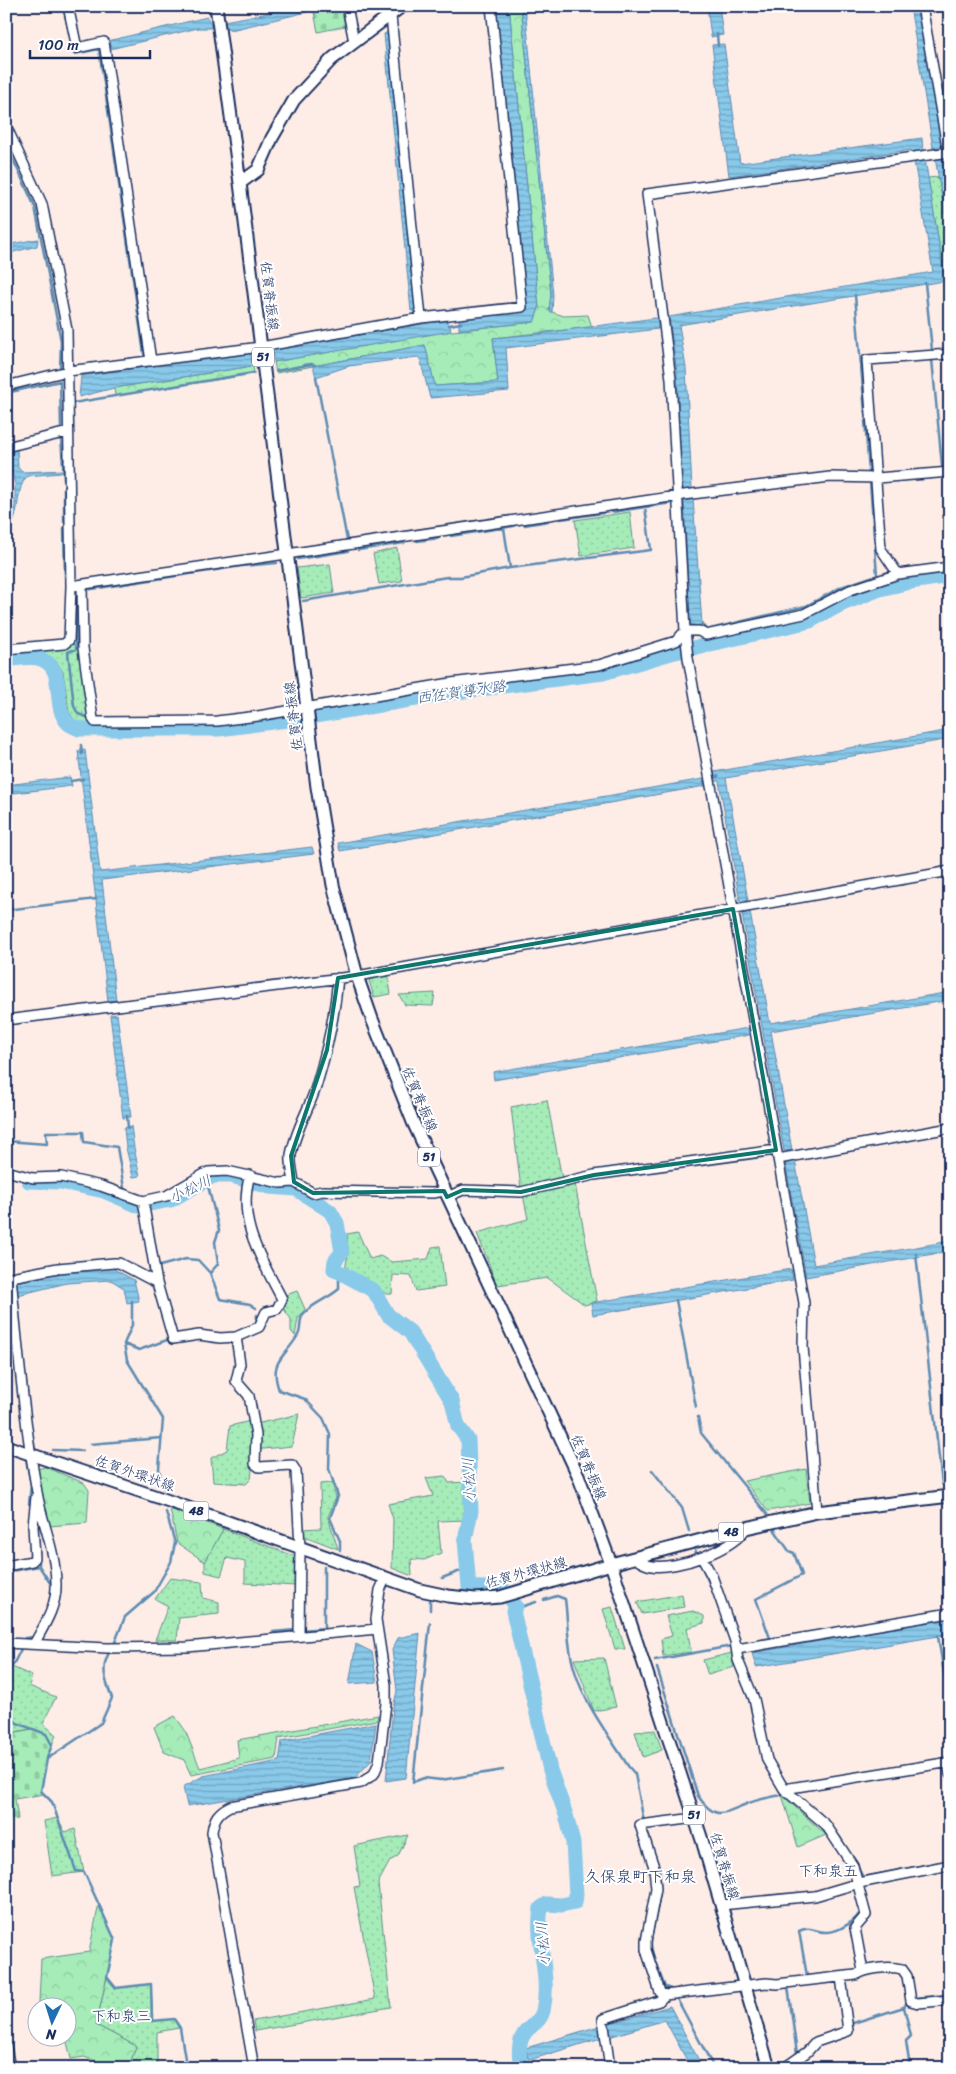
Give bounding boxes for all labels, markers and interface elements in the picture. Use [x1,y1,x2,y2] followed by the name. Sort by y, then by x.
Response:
[30,28,150,60] scale bar
[38,32,79,58] text: 100 m
[253,260,286,332] street label: 佐賀脊振線
[252,348,274,367] road number: 51
[415,673,508,711] water label: 西佐賀導水路
[277,680,310,752] street label: 佐賀脊振線
[394,1062,445,1136] street label: 佐賀脊振線
[418,1148,440,1166] road number: 51
[164,1167,216,1211] water label: 小松川
[563,1430,614,1504] street label: 佐賀脊振線
[91,1448,179,1499] street label: 佐賀外環状線
[455,1457,483,1503] water label: 小松川
[184,1502,208,1520] road number: 48
[718,1522,744,1541] road number: 48
[482,1550,570,1595] street label: 佐賀外環状線
[683,1806,705,1824] road number: 51
[702,1829,747,1903] street label: 佐賀脊振線
[798,1858,858,1884] district label: 下和泉五
[584,1862,696,1891] district label: 久保泉町下和泉
[528,1921,558,1967] water label: 小松川
[28,1996,78,2046] north arrow
[91,2003,151,2029] district label: 下和泉三
[45,2022,58,2047] text: N

